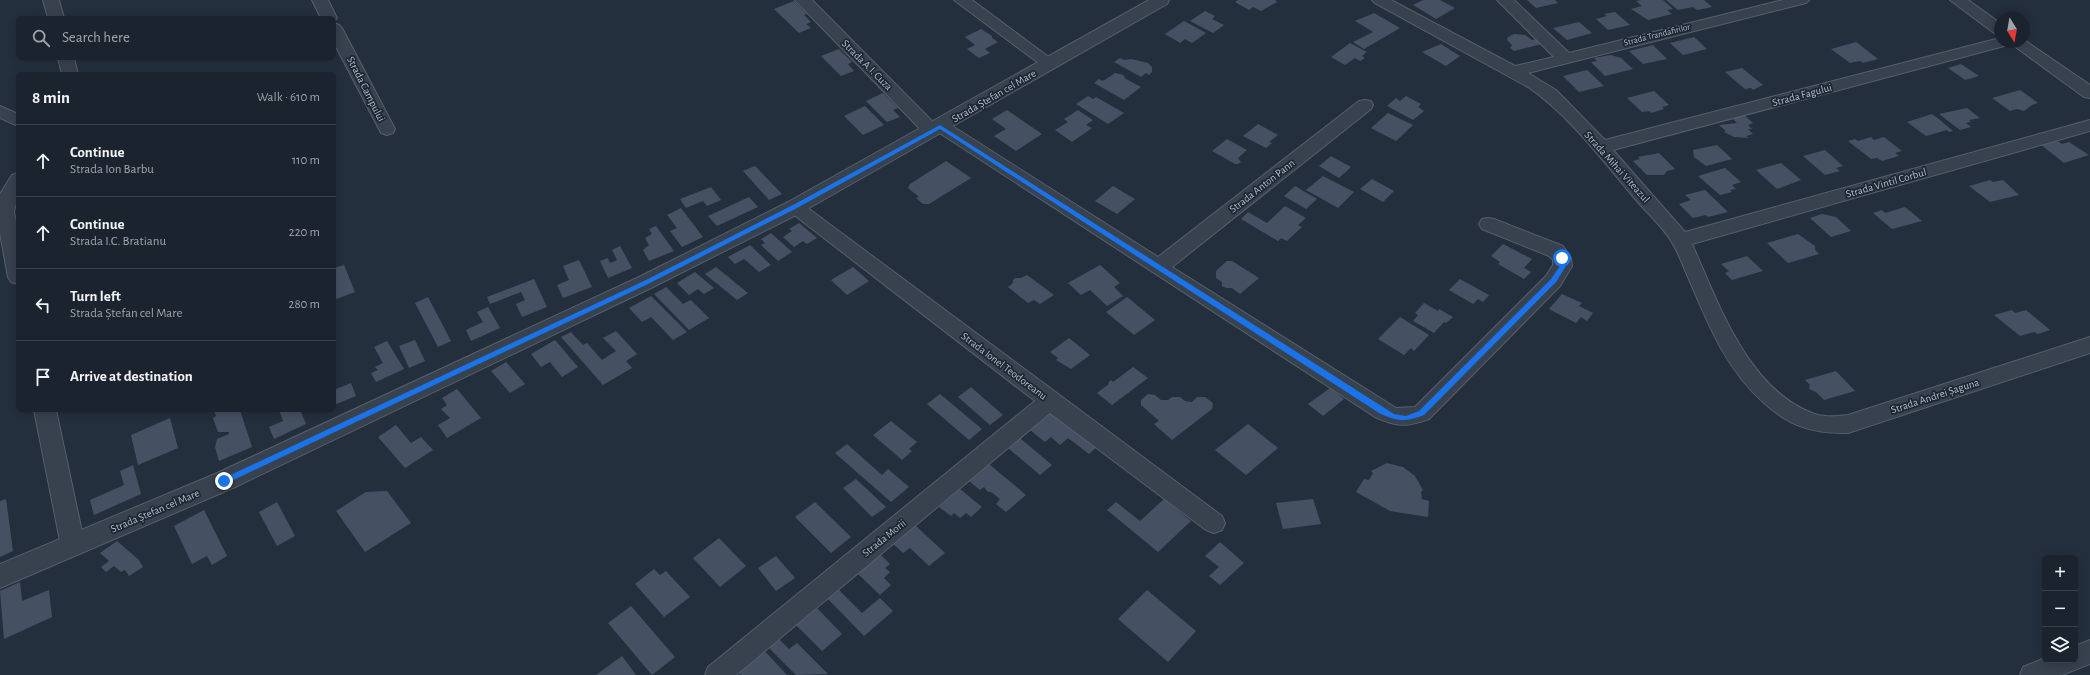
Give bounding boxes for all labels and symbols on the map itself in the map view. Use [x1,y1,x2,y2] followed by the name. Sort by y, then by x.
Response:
[1994,12,2030,48] north arrow
[1623,22,1691,48] street label: Strada Trandafirilor
[840,38,894,92] street label: Strada A.I. Cuza
[345,55,387,123] street label: Strada Campului
[950,67,1038,125] street label: Strada Ștefan cel Mare
[1771,82,1833,108] street label: Strada Fagului
[1582,129,1652,205] street label: Strada Mihai Viteazul
[1227,157,1297,215] street label: Strada Anton Pann
[1844,166,1928,200] street label: Strada Vintil Corbul
[1553,249,1571,267] route start
[959,330,1049,402] street label: Strada Ionel Teodoreanu
[1889,377,1981,416] street label: Strada Andrei Șaguna
[215,472,233,490] route end
[109,487,201,536] street label: Strada Ștefan cel Mare
[860,517,908,559] street label: Strada Morii

